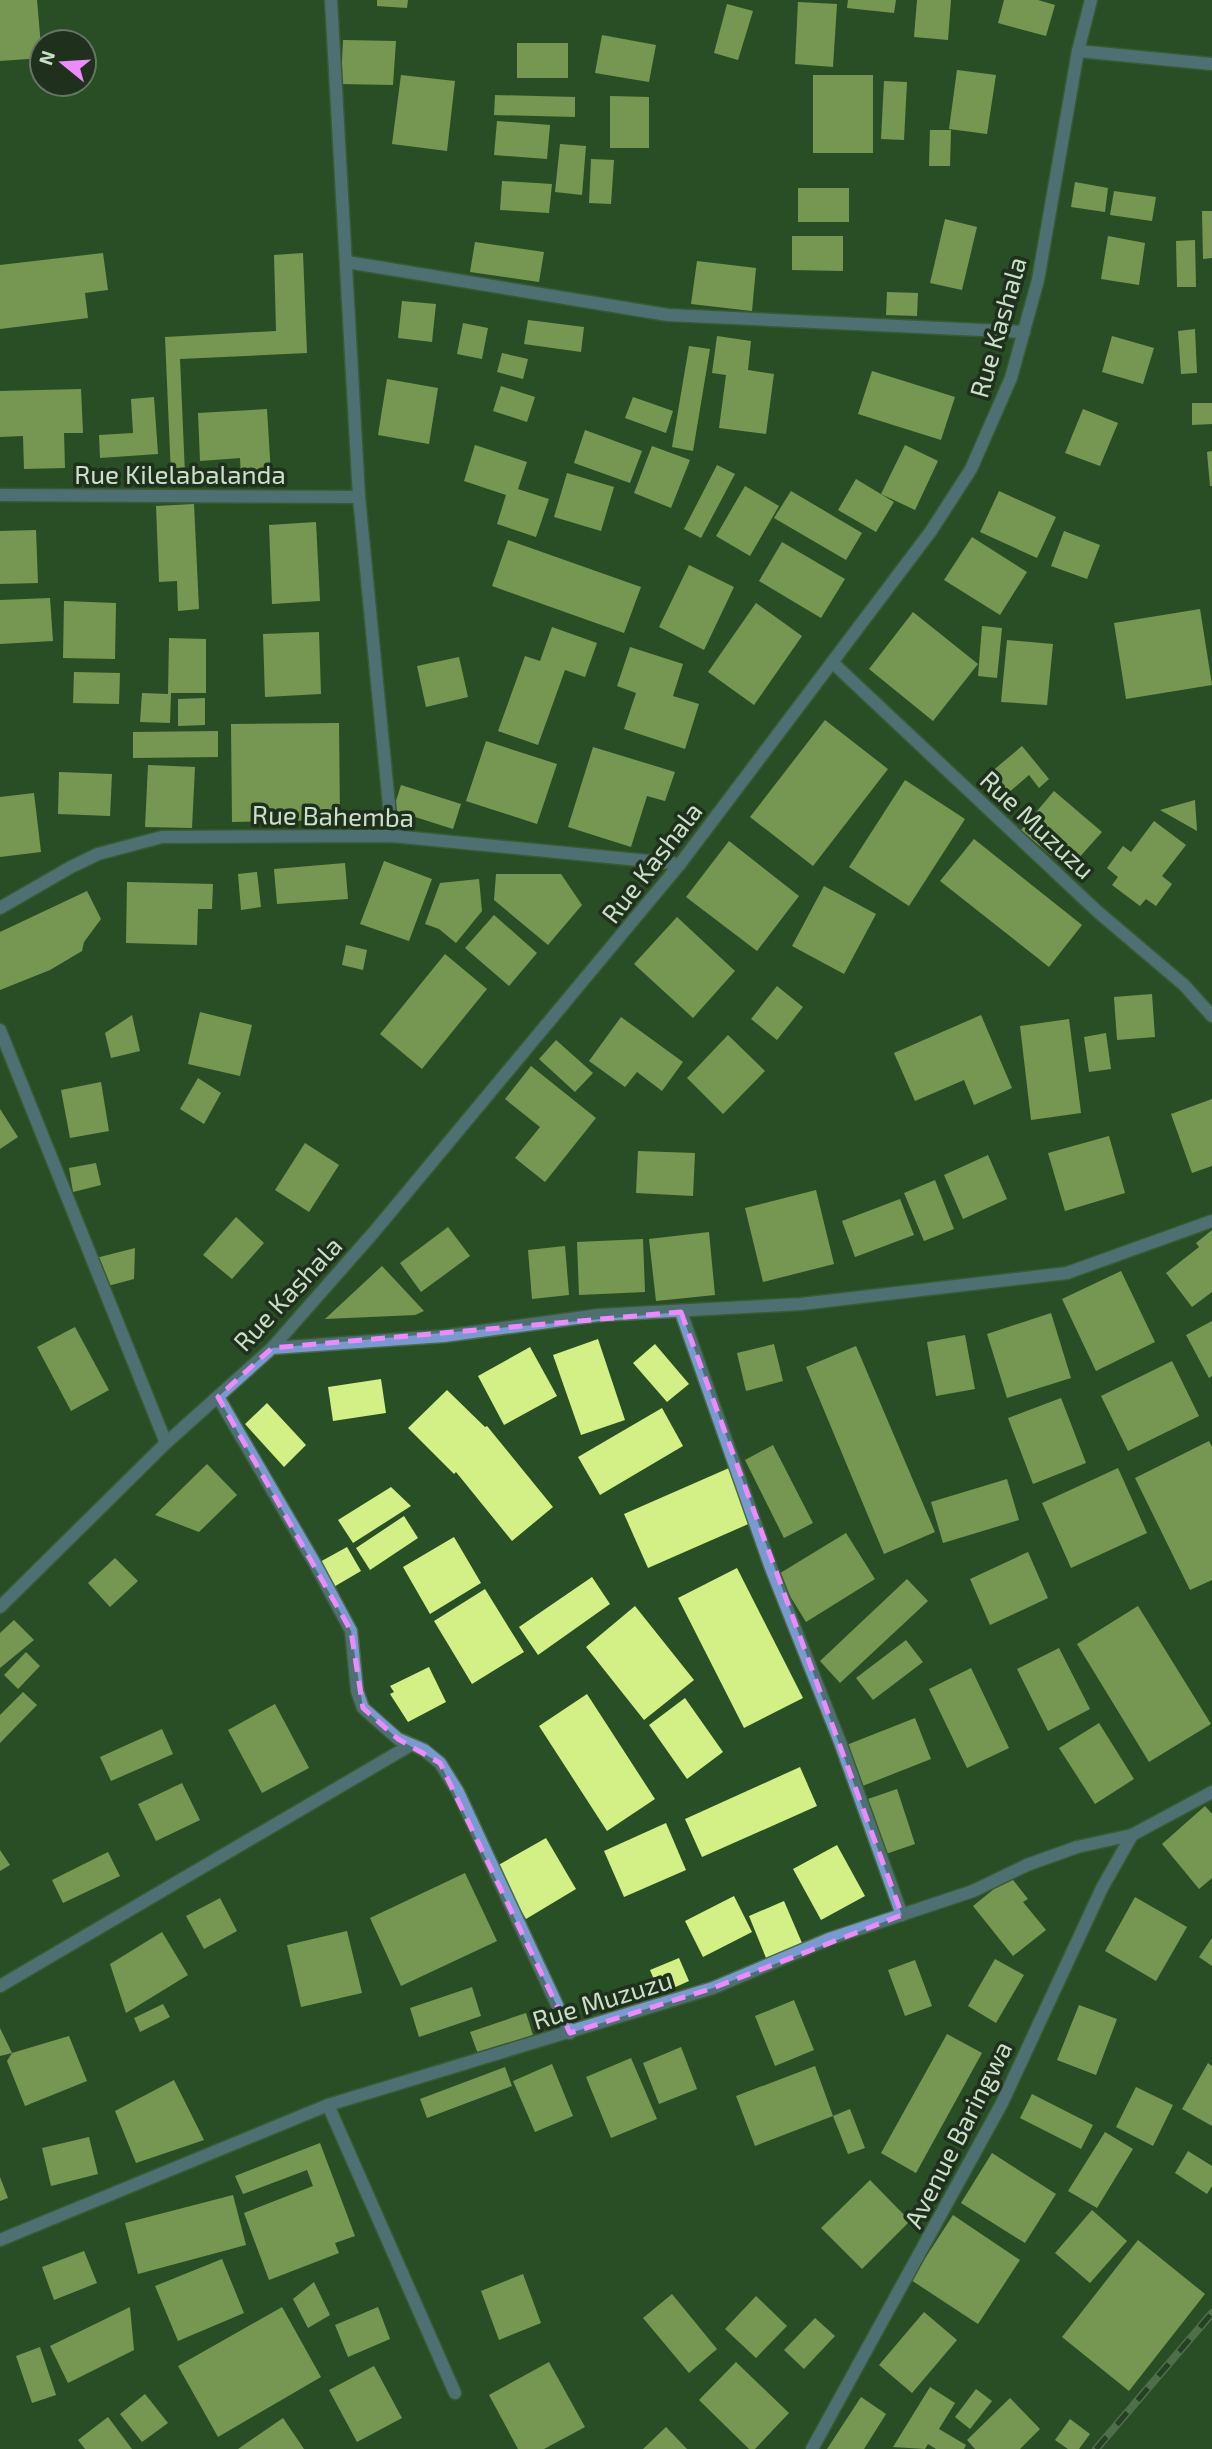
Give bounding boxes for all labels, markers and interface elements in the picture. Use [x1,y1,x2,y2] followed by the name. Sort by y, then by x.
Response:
[28,28,98,98] north arrow
[33,48,59,68] text: N
[962,253,1032,401] street label: Rue Kashala
[74,458,286,489] street label: Rue Kilelabalanda
[975,763,1101,885] street label: Rue Muzuzu
[594,795,708,929] street label: Rue Kashala
[252,798,414,832] street label: Rue Bahemba
[226,1229,348,1357] street label: Rue Kashala
[528,1963,676,2035] street label: Rue Muzuzu
[897,2035,1017,2233] street label: Avenue Baringwa

